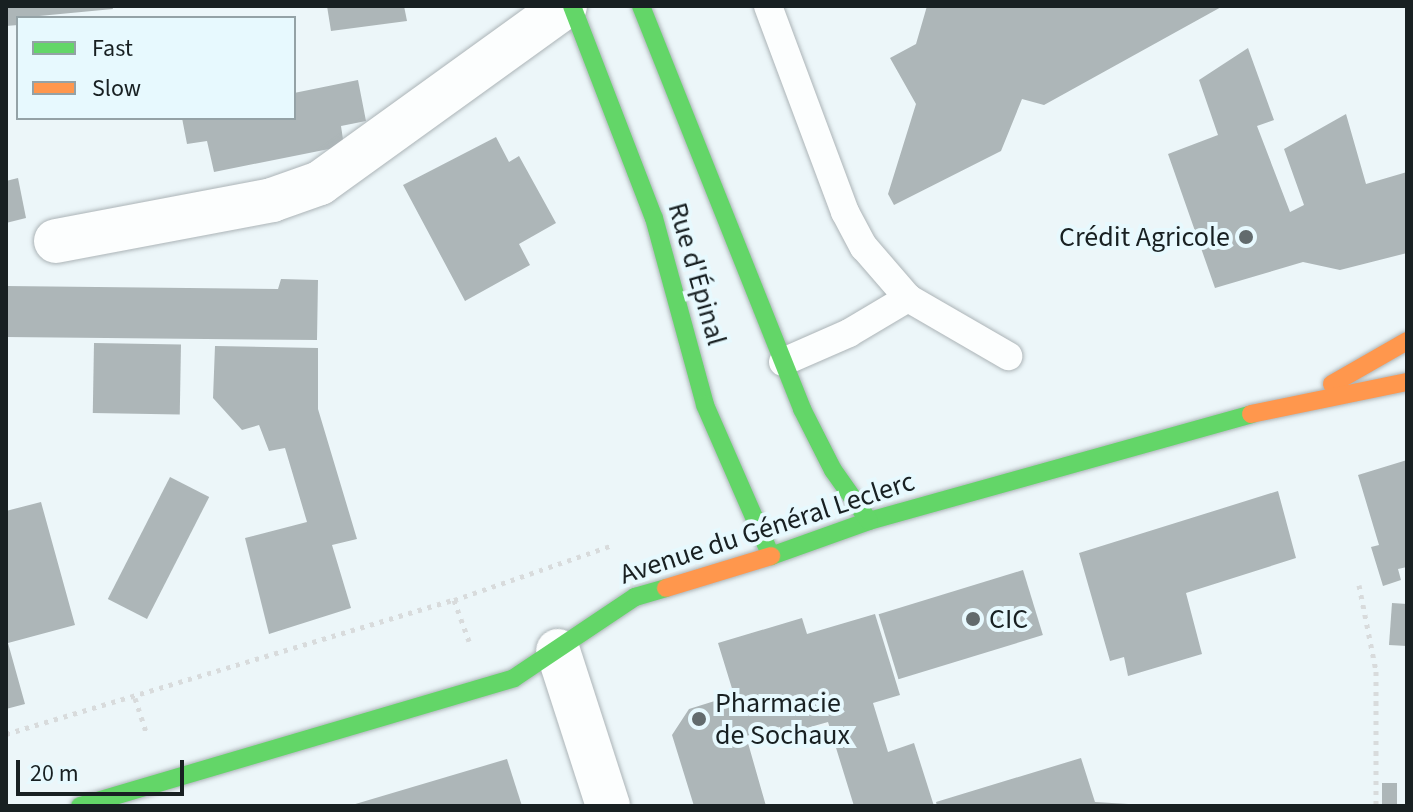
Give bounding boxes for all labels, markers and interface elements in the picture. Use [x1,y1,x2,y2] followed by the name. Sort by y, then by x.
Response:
[16,16,296,120] legend
[92,31,133,66] text: Fast
[92,71,141,106] text: Slow
[661,199,733,349] street label: Rue d'Épinal
[1059,220,1230,254] place label: Crédit Agricole
[1237,228,1255,246] marker: Crédit Agricole
[615,464,919,592] street label: Avenue du Général Leclerc
[989,602,1028,636] place label: CIC
[964,610,982,628] marker: CIC
[715,686,850,752] place label: Pharmacie de Sochaux
[690,710,708,728] marker: Pharmacie de Sochaux
[20,744,188,794] scale bar
[30,756,79,791] text: 20 m

